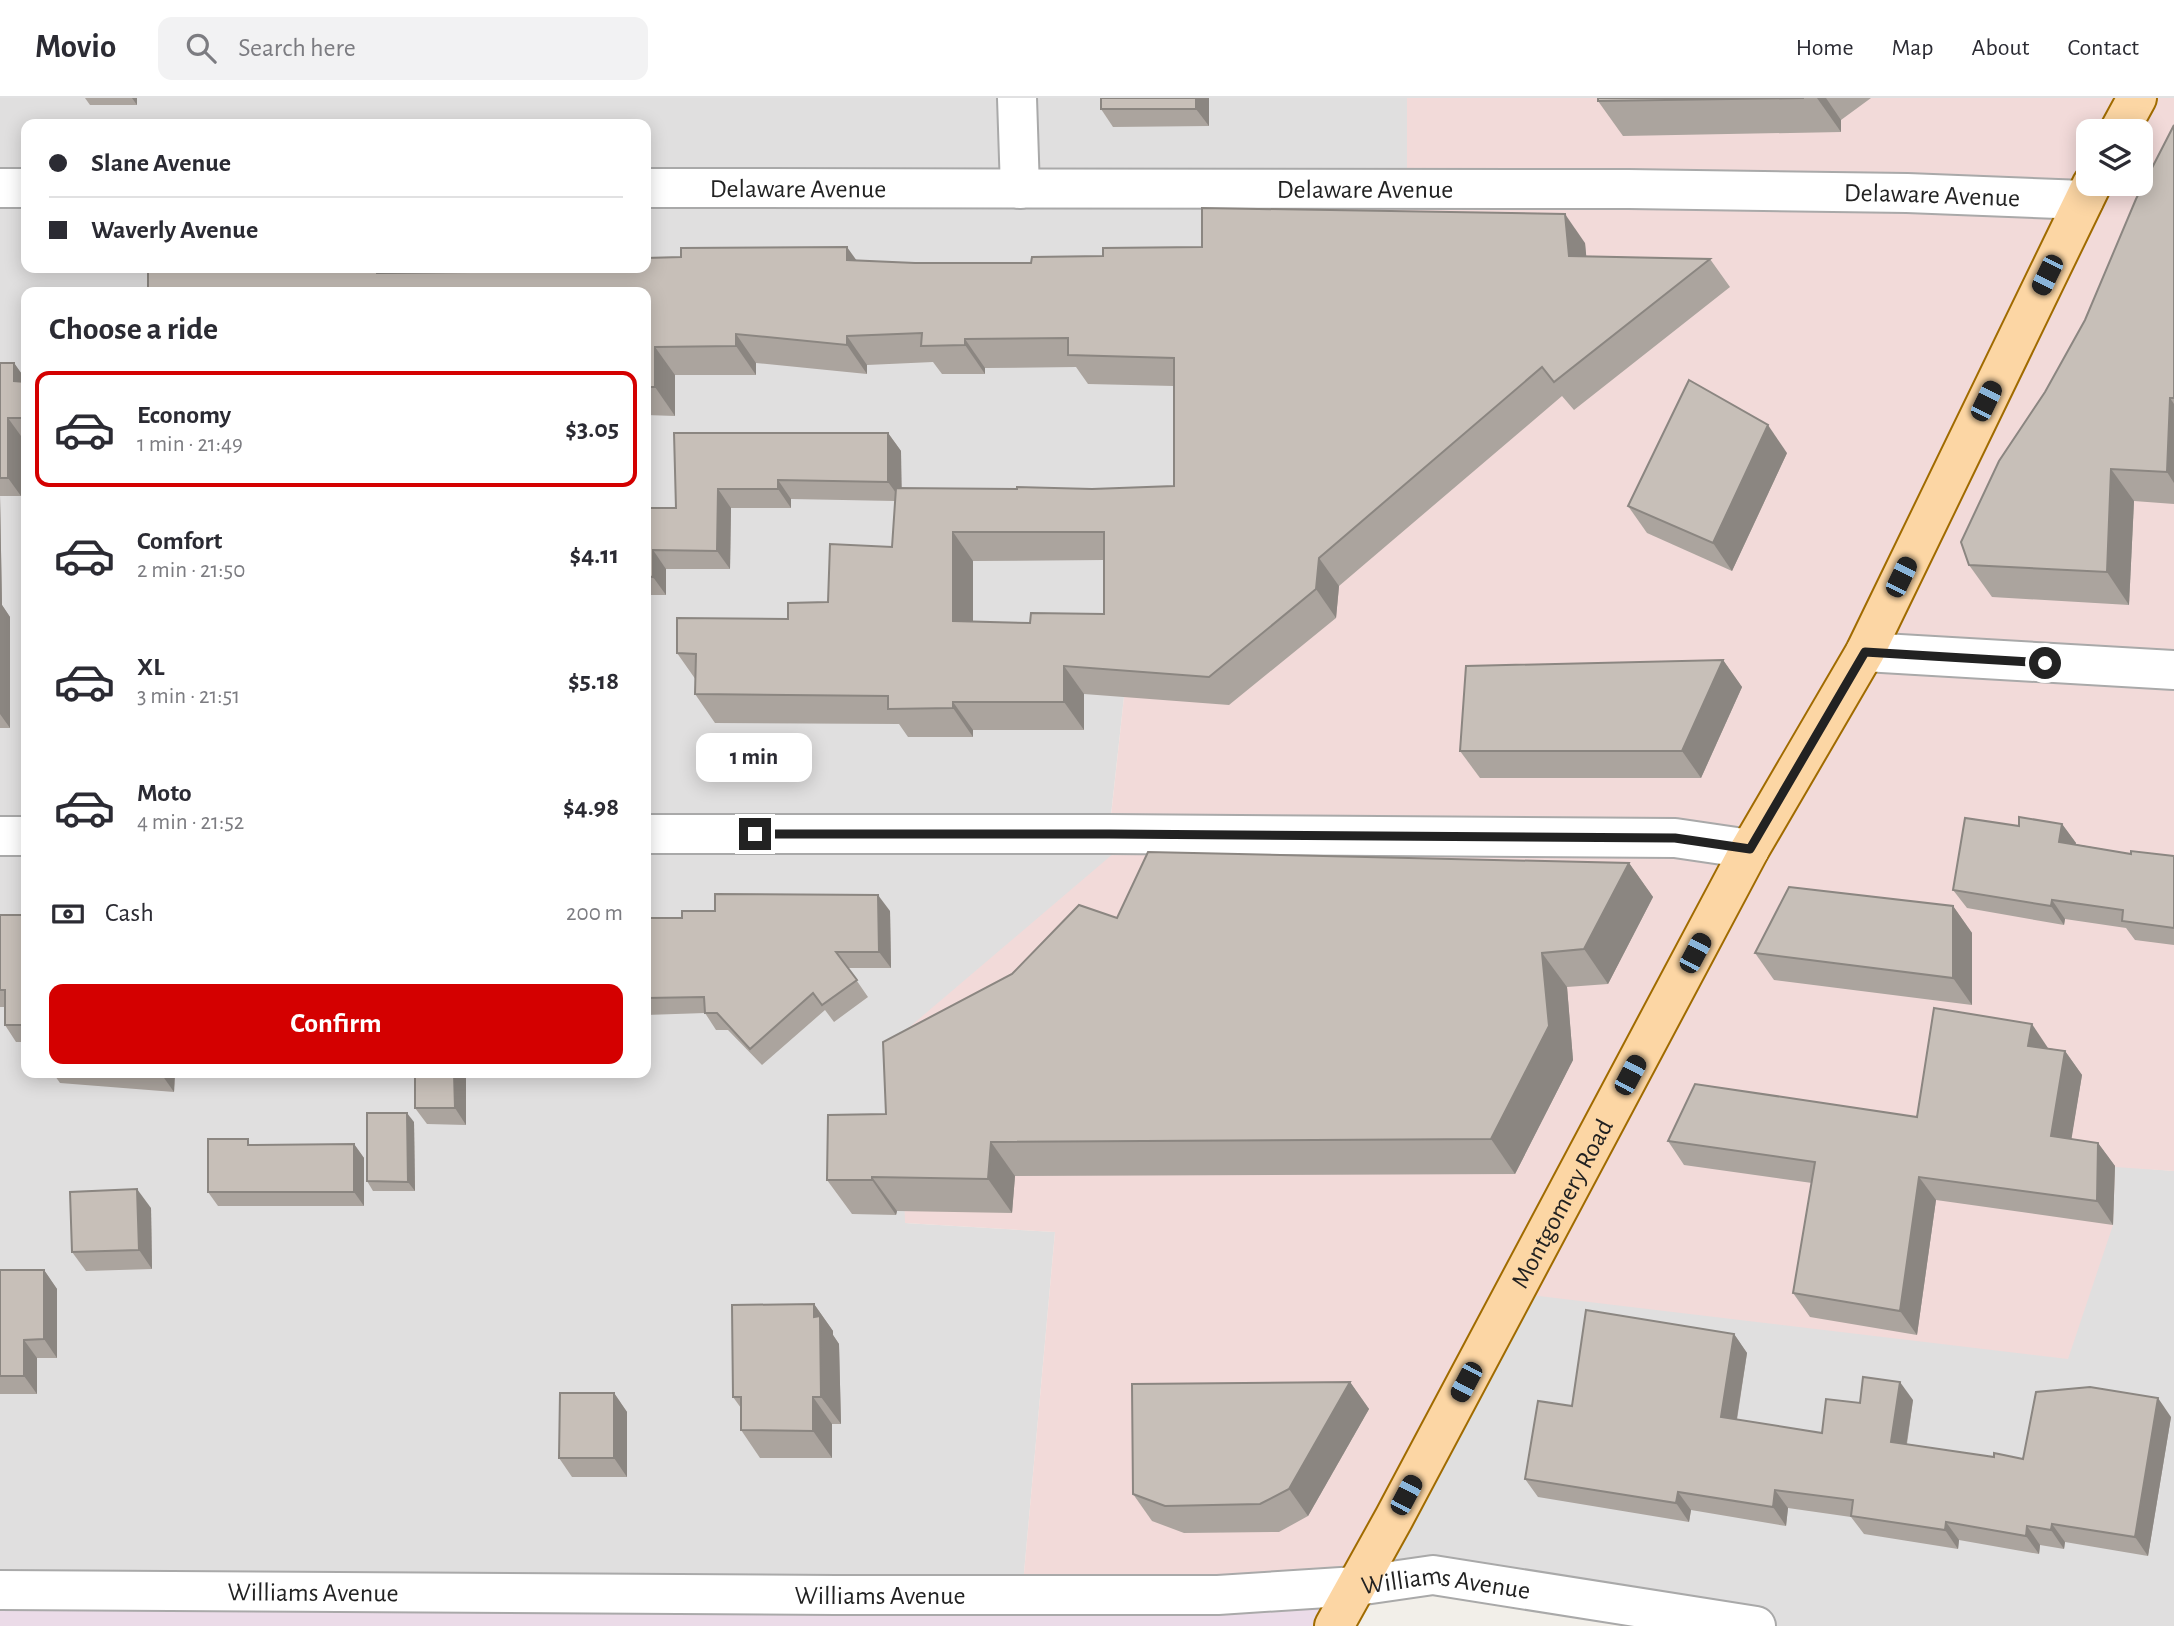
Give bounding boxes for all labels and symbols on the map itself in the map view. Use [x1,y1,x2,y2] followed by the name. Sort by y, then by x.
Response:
[710,176,886,202] street label: Delaware Avenue
[1277,177,1453,203] street label: Delaware Avenue
[1844,180,2021,211] street label: Delaware Avenue
[2029,252,2066,298] car
[1968,378,2005,424] car
[1883,554,1920,600] car
[2029,647,2061,679] route start
[697,732,813,782] callout: 1 min
[739,818,771,850] route end
[1676,930,1715,976] car
[1611,1052,1650,1098] car
[1507,1115,1618,1293] street label: Montgomery Road
[1447,1359,1486,1405] car
[1387,1472,1426,1518] car
[1359,1562,1532,1604] street label: Williams Avenue
[227,1579,399,1606] street label: Williams Avenue
[794,1583,966,1609] street label: Williams Avenue

